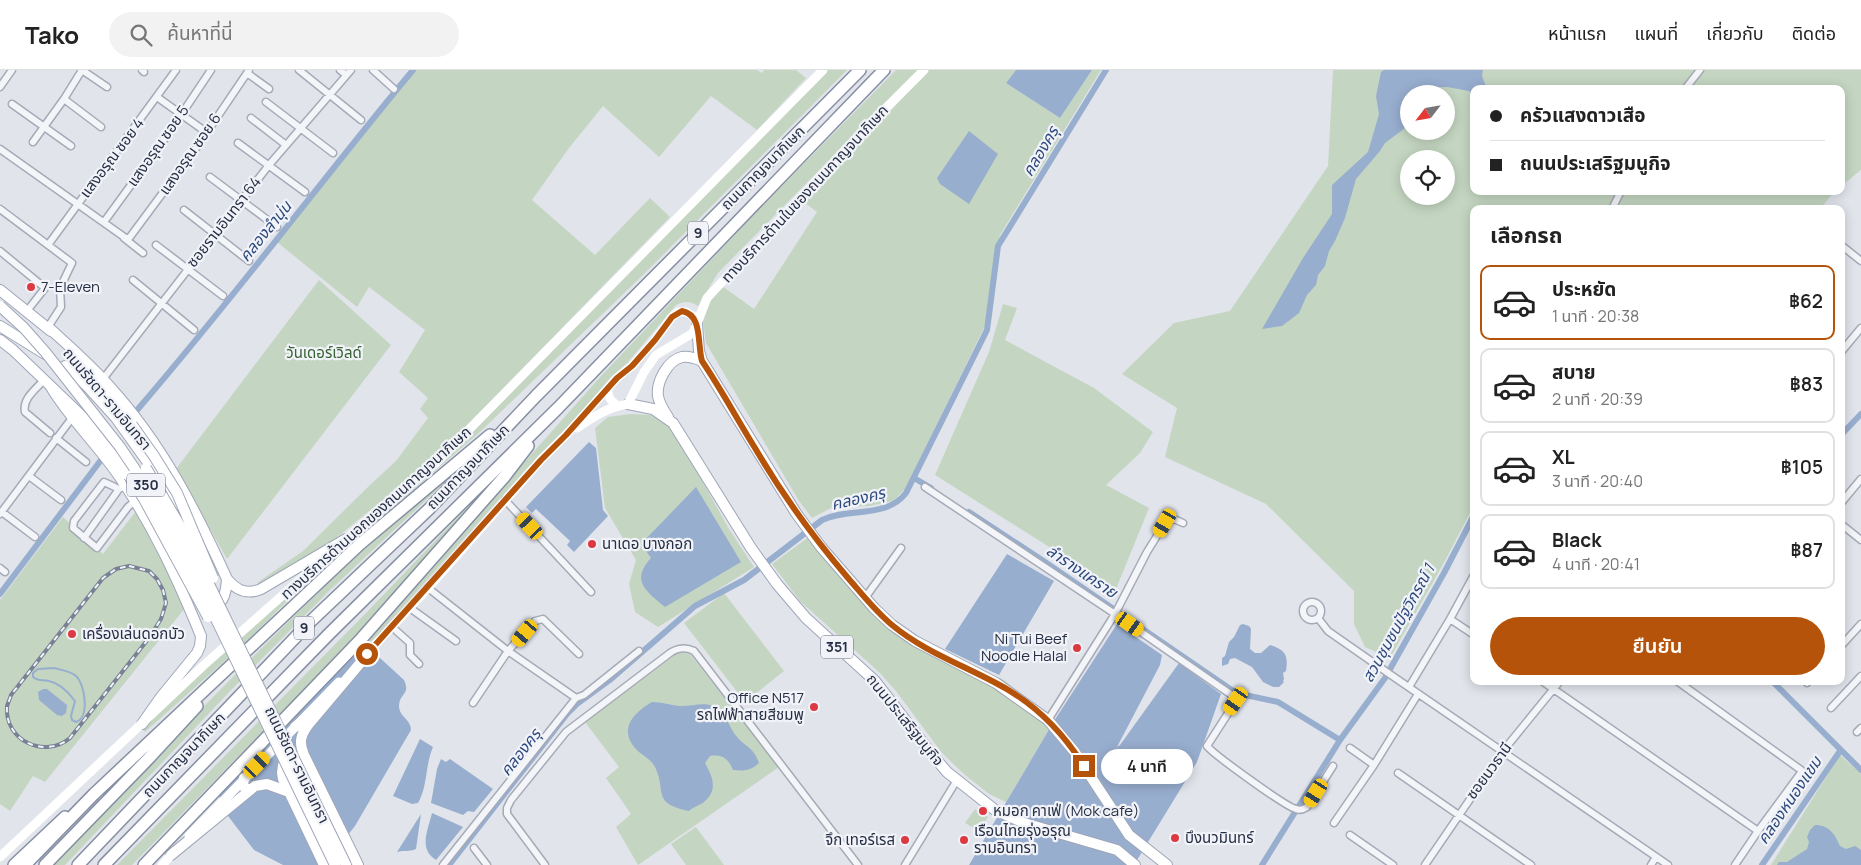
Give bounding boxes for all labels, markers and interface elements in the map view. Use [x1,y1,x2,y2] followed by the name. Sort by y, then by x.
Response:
[109,12,459,57] search box
[25,18,79,51] text: Tako
[167,20,233,46] text: ค้นหาที่นี่
[127,21,155,49] icon: search
[1548,21,1606,45] text: หน้าแรก
[1634,21,1678,45] text: แผนที่
[1706,21,1764,45] text: เกี่ยวกับ
[1792,21,1836,45] text: ติดต่อ
[1400,85,1455,140] north arrow
[1400,85,1455,205] map controls
[716,100,893,287] street label: ทางบริการด้านในของถนนกาญจนาภิเษก
[122,101,193,191] street label: แสงอรุณ ซอย 5
[1520,102,1645,128] text: ครัวแสงดาวเสือ
[154,108,226,199] street label: แสงอรุณ ซอย 6
[75,113,149,202] street label: แสงอรุณ ซอย 4
[716,121,809,214] street label: ถนนกาญจนาภิเษก
[1017,121,1064,180] water label: คลองครุ
[1400,150,1455,205] button: locate
[1520,150,1671,176] text: ถนนประเสริฐมนูกิจ
[181,172,266,271] street label: ซอยรามอินทรา 64
[234,195,297,266] water label: คลองลำนุ่น
[1490,220,1563,250] text: เลือกรถ
[688,222,708,244] road number: 9
[41,276,100,297] place label: 7-Eleven
[1552,276,1616,302] text: ประหยัด
[1492,280,1537,325] icon: car
[25,281,37,293] marker: 7-Eleven
[1789,288,1823,314] text: ฿62
[1552,305,1639,327] text: 1 นาที · 20:38
[286,342,362,363] park label: วันเดอร์เวิลด์
[58,343,156,454] street label: ถนนรัชดา-รามอินทรา
[1552,359,1596,385] text: สบาย
[1492,363,1537,408] icon: car
[1790,371,1823,397] text: ฿83
[1552,388,1643,410] text: 2 นาที · 20:39
[421,419,514,514] street label: ถนนกาญจนาภิเษก
[276,421,475,604] street label: ทางบริการด้านนอกของถนนกาญจนาภิเษก
[1552,444,1575,470] text: XL
[1492,446,1537,491] icon: car
[1781,454,1823,480] text: ฿105
[1552,470,1643,492] text: 3 นาที · 20:40
[127,474,165,496] road number: 350
[829,481,888,515] water label: คลองครุ
[1151,506,1178,540] car
[514,510,545,542] car
[1552,527,1601,553] text: Black
[1492,529,1537,574] icon: car
[602,533,692,554] place label: นาเดอ บางกอก
[1791,537,1823,563] text: ฿87
[586,538,598,550] marker: นาเดอ บางกอก
[1042,539,1123,604] water label: ลำรางแคราย
[1552,553,1640,575] text: 4 นาที · 20:41
[1356,559,1440,686] water label: สวนชุมชนปัฐวิกรณ์ 1
[1113,609,1146,639] car
[294,616,314,640] road number: 9
[509,617,540,649] car
[1490,617,1825,675] button: ยืนยัน
[82,623,185,644] place label: เครื่องเล่นดอกบัว
[66,628,78,640] marker: เครื่องเล่นดอกบัว
[981,628,1068,666] place label: Ni Tui Beef Noodle Halal
[821,636,853,658] road number: 351
[1071,642,1083,654] marker: Ni Tui Beef Noodle Halal
[356,643,378,665] route start
[862,669,949,770] street label: ถนนประเสริฐมนูกิจ
[1221,684,1250,718] car
[697,687,804,725] place label: Office N517 รถไฟฟ้าสายสีชมพู
[808,701,820,713] marker: Office N517 รถไฟฟ้าสายสีชมพู
[260,703,335,827] street label: ถนนรัชดา-รามอินทรา
[137,707,230,802] street label: ถนนกาญจนาภิเษก
[495,723,546,780] water label: คลองครุ
[1461,738,1516,804] street label: ซอยนวธานี
[1102,748,1194,784] callout: 4 นาที
[241,749,272,781] car
[1752,751,1827,848] water label: คลองหนองแขม
[1073,755,1095,777] route end
[1127,755,1167,777] text: 4 นาที
[1301,776,1330,810] car
[993,800,1139,821] place label: หมอก คาเฟ่ (Mok cafe)
[977,805,989,817] marker: หมอก คาเฟ่ (Mok cafe)
[974,820,1071,858] place label: เรือนไทยรุ่งอรุณ รามอินทรา
[1185,827,1254,848] place label: บึงนวมินทร์
[825,829,895,850] place label: จึก เทอร์เรส
[1169,832,1181,844] marker: บึงนวมินทร์
[899,834,911,846] marker: จึก เทอร์เรส
[958,834,970,846] marker: เรือนไทยรุ่งอรุณ รามอินทรา

